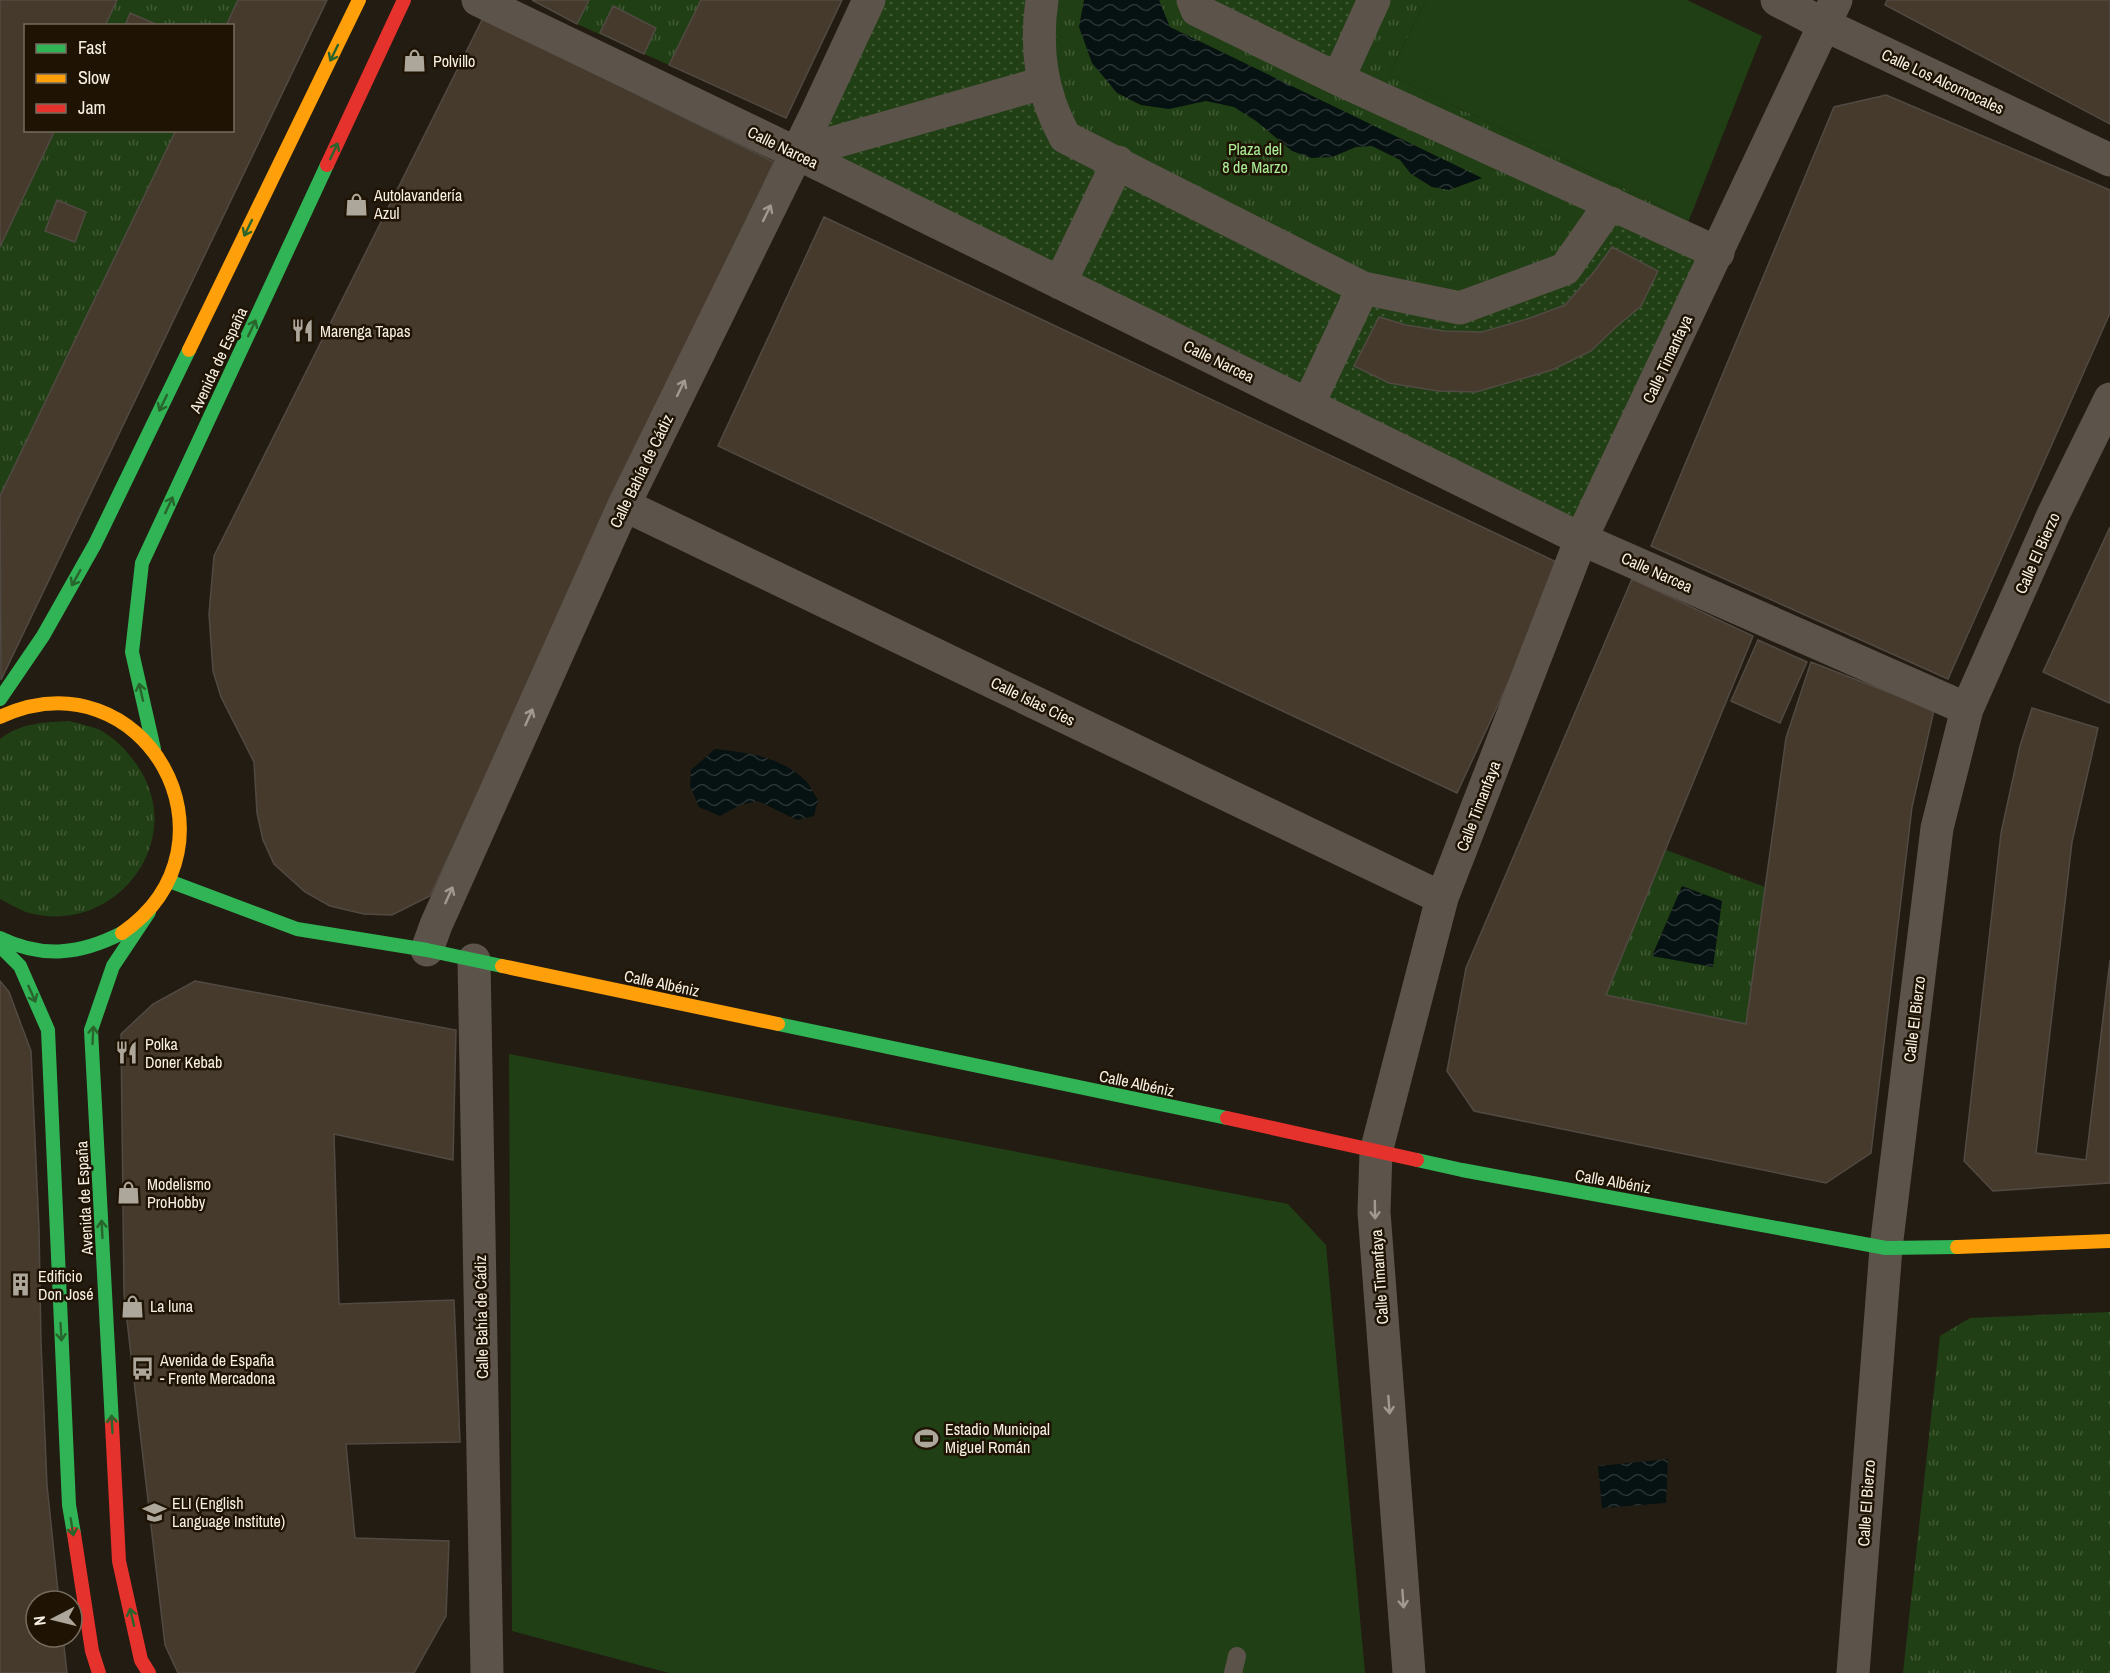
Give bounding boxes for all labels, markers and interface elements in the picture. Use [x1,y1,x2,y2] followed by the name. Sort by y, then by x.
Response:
[24,24,234,132] legend
[78,35,106,60] text: Fast
[327,43,339,61] one-way arrow
[1878,43,2008,119] street label: Calle Los Alcornocales
[402,48,428,74] shop icon: Polvillo
[433,50,475,72] place label: Polvillo
[78,65,110,90] text: Slow
[78,95,106,120] text: Jam
[744,120,823,174] street label: Calle Narcea
[1222,138,1288,178] park label: Plaza del 8 de Marzo
[328,143,340,161] one-way arrow
[373,184,463,224] place label: Autolavandería Azul
[343,191,369,217] shop icon: Autolavandería Azul
[761,204,773,222] one-way arrow
[242,219,254,237] one-way arrow
[183,303,252,417] street label: Avenida de España
[1637,311,1697,407] street label: Calle Timanfaya
[289,318,315,344] restaurant icon: Marenga Tapas
[246,319,258,337] one-way arrow
[320,320,410,342] place label: Marenga Tapas
[1180,334,1259,388] street label: Calle Narcea
[675,380,687,397] one-way arrow
[157,394,168,412] one-way arrow
[604,410,678,532] street label: Calle Bahía de Cádiz
[164,496,176,514] one-way arrow
[2009,509,2065,597] street label: Calle El Bierzo
[1618,547,1697,598] street label: Calle Narcea
[70,568,81,586] one-way arrow
[987,671,1079,731] street label: Calle Islas Cíes
[134,683,146,702] one-way arrow
[523,709,535,727] one-way arrow
[1451,757,1506,854] street label: Calle Timanfaya
[444,887,455,905] one-way arrow
[622,964,702,1002] street label: Calle Albéniz
[1898,975,1930,1063] street label: Calle El Bierzo
[27,984,38,1003] one-way arrow
[87,1025,98,1045] one-way arrow
[145,1033,222,1073] place label: Polka Doner Kebab
[114,1040,140,1066] restaurant icon: Polka Doner Kebab
[1097,1064,1177,1102] street label: Calle Albéniz
[70,1140,98,1257] street label: Avenida de España
[1573,1164,1653,1199] street label: Calle Albéniz
[147,1173,211,1213] place label: Modelismo ProHobby
[116,1180,142,1206] shop icon: Modelismo ProHobby
[1369,1200,1381,1220] one-way arrow
[96,1220,107,1240] one-way arrow
[1365,1228,1393,1325] street label: Calle Timanfaya
[469,1254,493,1379] street label: Calle Bahía de Cádiz
[38,1265,93,1305] place label: Edificio Don José
[7,1272,33,1298] building icon: Edificio Don José
[119,1293,145,1319] shop icon: La luna
[150,1295,194,1317] place label: La luna
[56,1322,67,1342] one-way arrow
[159,1349,276,1389] place label: Avenida de España - Frente Mercadona
[129,1356,155,1382] bus stop icon: Avenida de España - Frente Mercadona
[1384,1394,1395,1414] one-way arrow
[106,1415,117,1435] one-way arrow
[945,1418,1050,1458] place label: Estadio Municipal Miguel Román
[914,1425,940,1451] sports icon: Estadio Municipal Miguel Román
[1852,1459,1880,1547] street label: Calle El Bierzo
[172,1492,285,1532] place label: ELI (English Language Institute)
[141,1499,167,1525] school or university icon: ELI (English Language Institute)
[67,1517,78,1536] one-way arrow
[24,1589,84,1649] north arrow
[1398,1589,1409,1609] one-way arrow
[125,1608,137,1627] one-way arrow
[28,1615,51,1627] text: N

